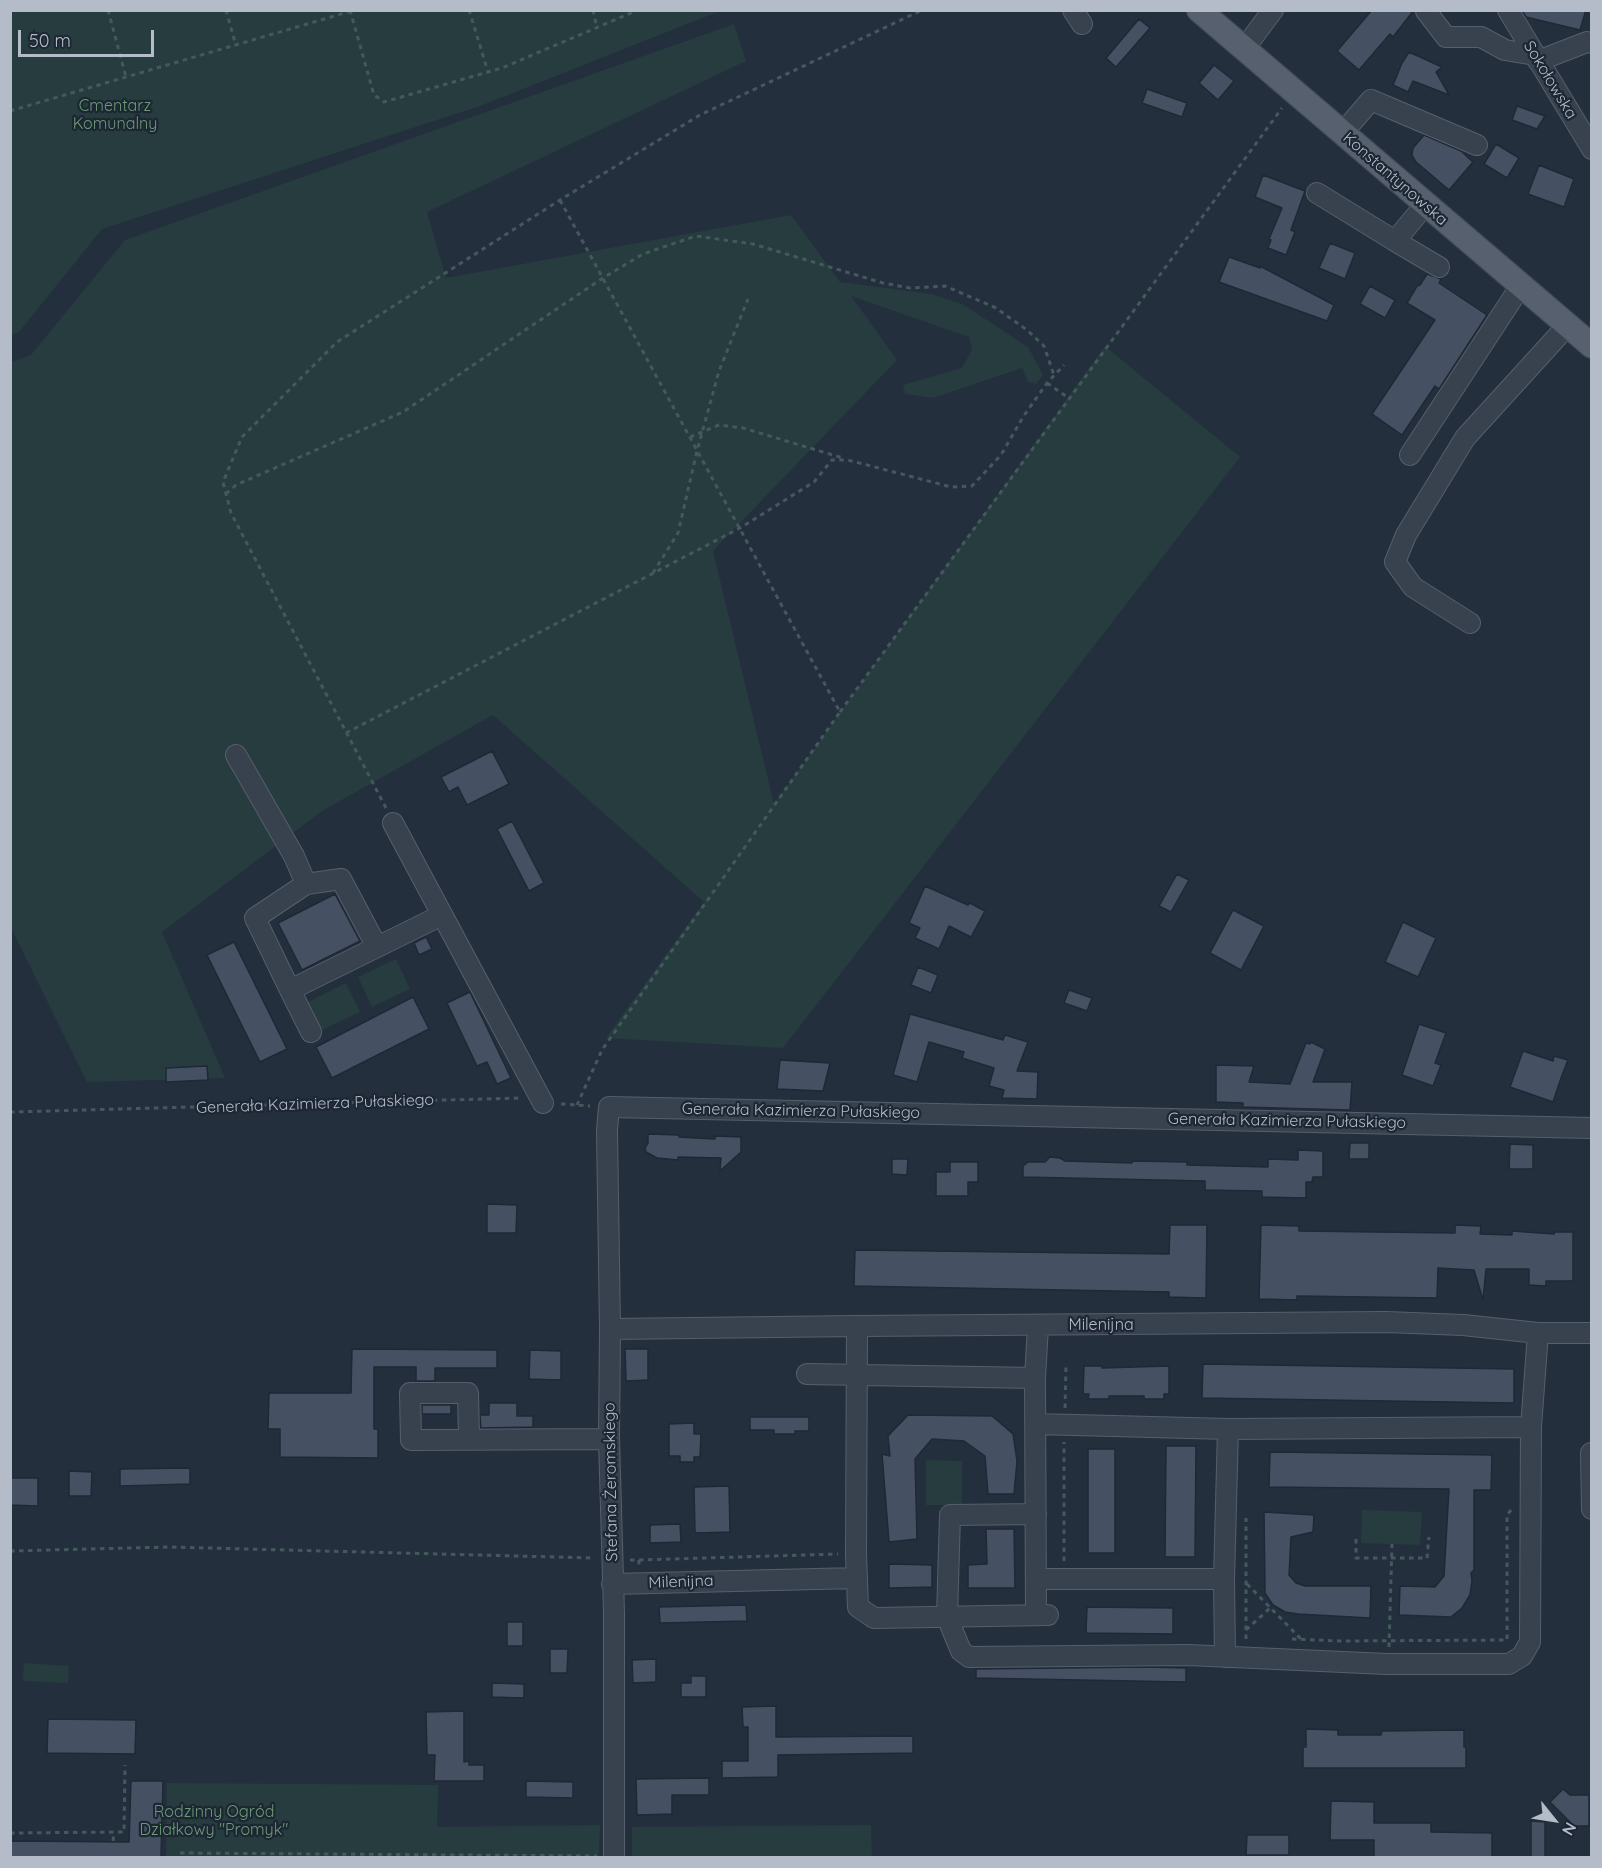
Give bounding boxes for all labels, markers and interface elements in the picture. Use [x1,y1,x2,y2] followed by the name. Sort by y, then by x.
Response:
[21,18,158,56] scale bar
[29,29,71,52] text: 50 m
[1519,38,1581,122] street label: Sokołowska
[73,96,157,134] park label: Cmentarz Komunalny
[1339,128,1451,230] street label: Konstantynowska
[196,1090,434,1118] street label: Generała Kazimierza Pułaskiego
[682,1099,920,1123] street label: Generała Kazimierza Pułaskiego
[1168,1109,1406,1133] street label: Generała Kazimierza Pułaskiego
[1068,1315,1134,1335] street label: Milenijna
[600,1402,622,1562] street label: Stefana Żeromskiego
[648,1571,714,1593] street label: Milenijna
[1524,1790,1584,1850] north arrow
[140,1802,288,1840] park label: Rodzinny Ogród Działkowy "Promyk"
[1558,1819,1581,1839] text: N

